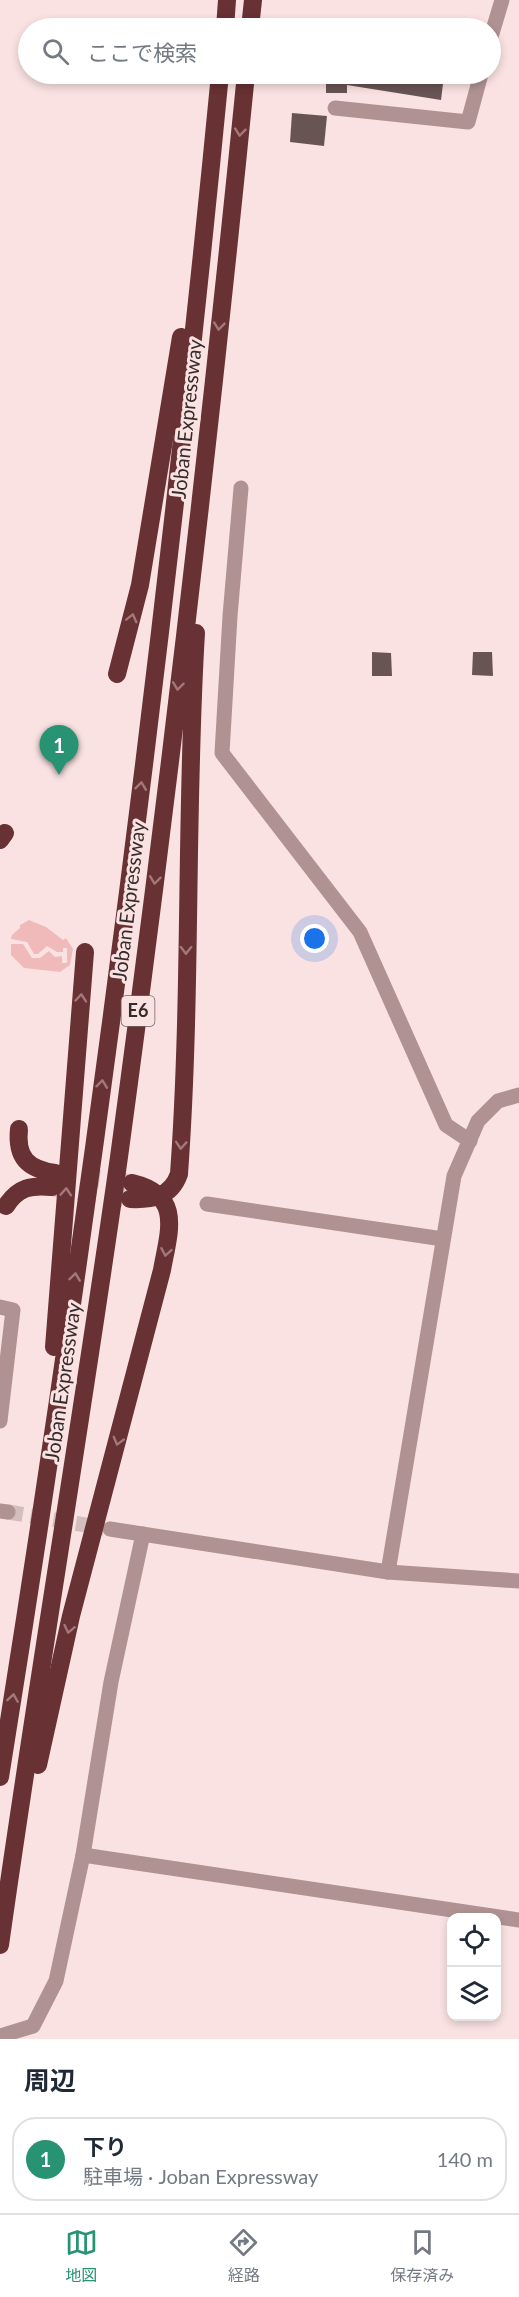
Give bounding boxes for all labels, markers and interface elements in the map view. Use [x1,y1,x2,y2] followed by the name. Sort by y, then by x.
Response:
[18,18,501,84] search box
[39,35,72,68] icon: search
[87,39,197,66] text: ここで検索
[234,127,247,136] one-way arrow
[214,321,226,330] one-way arrow
[166,337,206,500] street label: Joban Expressway
[124,613,137,623] one-way arrow
[172,682,185,691] one-way arrow
[40,726,78,775] pin: 1
[134,782,146,791] one-way arrow
[106,819,150,982] street label: Joban Expressway
[149,875,161,884] one-way arrow
[300,924,329,953] your location
[180,946,192,955] one-way arrow
[74,993,87,1002] one-way arrow
[122,996,154,1026] road number: E6
[95,1079,108,1089] one-way arrow
[175,1140,188,1149] one-way arrow
[59,1187,72,1196] one-way arrow
[160,1247,172,1256] one-way arrow
[69,1272,81,1282] one-way arrow
[39,1300,85,1463] street label: Joban Expressway
[113,1435,125,1445] one-way arrow
[63,1624,76,1634] one-way arrow
[6,1694,18,1703] one-way arrow
[447,1913,501,2021] map controls
[447,1913,501,1967] button: locate
[447,1967,501,2021] button: layers
[24,2064,76,2096] text: 周辺
[83,2133,127,2160] text: 下り
[40,2147,51,2171] text: 1
[437,2147,493,2171] text: 140 m
[83,2164,318,2188] text: 駐車場 · Joban Expressway
[65,2226,98,2286] tab: 地図
[227,2226,260,2286] tab: 経路
[390,2226,454,2286] tab: 保存済み

